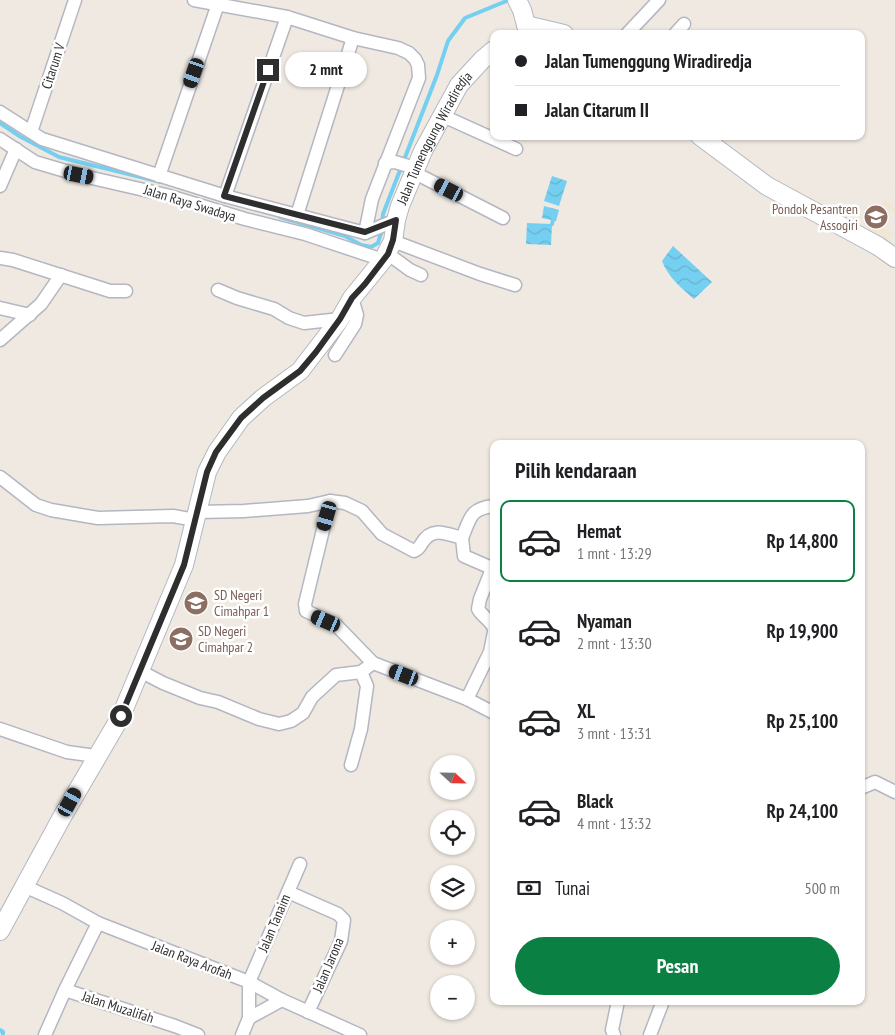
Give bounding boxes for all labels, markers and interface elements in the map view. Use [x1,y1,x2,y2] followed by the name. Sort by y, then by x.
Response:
[37,40,69,91] street label: Citarum V
[545,49,752,73] text: Jalan Tumenggung Wiradiredja
[286,52,368,88] callout: 2 mnt
[182,56,205,90] car
[257,59,279,81] route end
[309,59,343,79] text: 2 mnt
[392,68,476,208] street label: Jalan Tumenggung Wiradiredja
[545,98,649,122] text: Jalan Citarum II
[62,165,95,185] car
[432,177,465,203] car
[141,180,238,226] street label: Jalan Raya Swadaya
[772,200,858,234] place label: Pondok Pesantren Assogiri
[863,204,889,230] school or university icon: Pondok Pesantren Assogiri
[515,456,637,484] text: Pilih kendaraan
[315,500,338,532] car
[517,519,562,564] icon: car
[577,519,621,543] text: Hemat
[767,529,838,553] text: Rp 14,800
[577,543,652,563] text: 1 mnt · 13:29
[214,586,269,620] place label: SD Negeri Cimahpar 1
[183,590,209,616] school or university icon: SD Negeri Cimahpar 1
[309,608,342,634] car
[517,609,562,654] icon: car
[577,609,632,633] text: Nyaman
[767,619,838,643] text: Rp 19,900
[198,622,253,656] place label: SD Negeri Cimahpar 2
[168,626,194,652] school or university icon: SD Negeri Cimahpar 2
[577,633,652,653] text: 2 mnt · 13:30
[387,663,420,687] car
[517,699,562,744] icon: car
[577,699,595,723] text: XL
[110,705,132,727] route start
[767,709,838,733] text: Rp 25,100
[577,723,652,743] text: 3 mnt · 13:31
[430,755,475,800] north arrow
[430,755,475,1020] map controls
[56,785,83,819] car
[517,789,562,834] icon: car
[577,789,613,813] text: Black
[767,799,838,823] text: Rp 24,100
[430,810,475,855] button: locate
[577,813,652,833] text: 4 mnt · 13:32
[430,865,475,910] button: layers
[515,874,543,902] icon: cash
[555,876,590,900] text: Tunai
[805,878,840,898] text: 500 m
[253,891,294,956] street label: Jalan Tanaim
[430,920,475,965] button: +
[308,935,348,996] street label: Jalan Jarona
[148,936,235,984] street label: Jalan Raya Arofah
[515,937,840,995] button: Pesan
[430,975,475,1020] button: −
[79,987,156,1027] street label: Jalan Muzalifah

